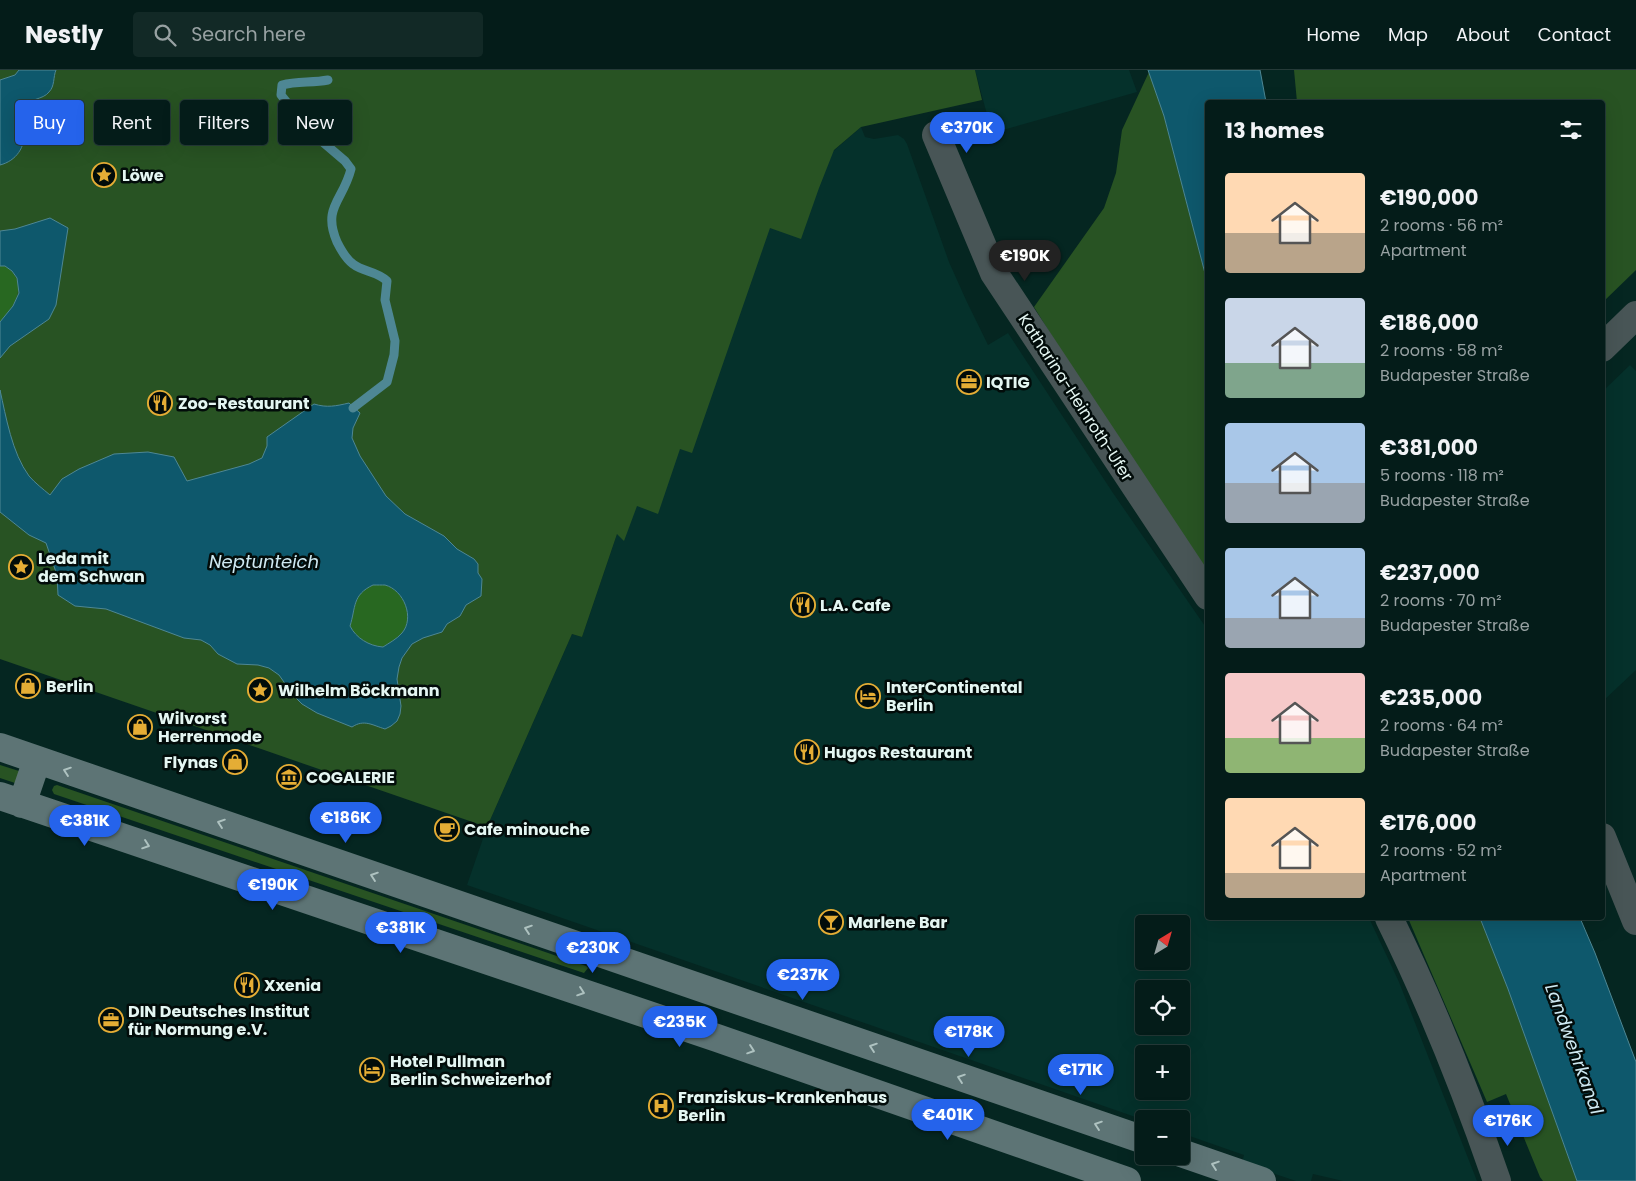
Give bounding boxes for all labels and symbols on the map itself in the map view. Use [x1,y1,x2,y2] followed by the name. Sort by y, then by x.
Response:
[932,112,1002,154] pin: €370K
[91,162,117,188] place icon: Löwe
[122,164,164,187] place label: Löwe
[990,240,1060,282] pin: €190K
[1013,309,1138,485] street label: Katharina-Heinroth-Ufer
[956,369,982,395] office icon: IQTIG
[986,371,1030,394] place label: IQTIG
[147,390,173,416] restaurant icon: Zoo-Restaurant
[178,392,310,415] place label: Zoo-Restaurant
[38,547,145,588] place label: Leda mit dem Schwan
[209,549,319,574] water label: Neptunteich
[8,554,34,580] place icon: Leda mit dem Schwan
[790,592,816,618] restaurant icon: L.A. Cafe
[820,594,891,617] place label: L.A. Cafe
[15,673,41,699] shop icon: Berlin
[46,675,93,698] place label: Berlin
[886,676,1023,717] place label: InterContinental Berlin
[247,677,273,703] place icon: Wilhelm Böckmann
[278,679,440,702] place label: Wilhelm Böckmann
[855,683,881,709] hotel icon: InterContinental Berlin
[158,707,262,748] place label: Wilvorst Herrenmode
[127,714,153,740] shop icon: Wilvorst Herrenmode
[794,739,820,765] restaurant icon: Hugos Restaurant
[824,741,972,764] place label: Hugos Restaurant
[222,749,248,775] shop icon: Flynas
[164,751,218,774] place label: Flynas
[276,764,302,790] museum icon: COGALERIE
[63,766,72,776] one-way arrow
[306,766,395,789] place label: COGALERIE
[311,802,381,844] pin: €186K
[50,804,120,847] pin: €381K
[434,816,460,842] cafe icon: Cafe minouche
[464,818,590,841] place label: Cafe minouche
[217,819,225,829] one-way arrow
[141,839,149,849] one-way arrow
[238,868,308,911] pin: €190K
[371,872,379,882] one-way arrow
[818,909,844,935] bar icon: Marlene Bar
[848,911,947,934] place label: Marlene Bar
[366,912,436,954] pin: €381K
[1135,915,1190,970] north arrow
[524,925,533,935] one-way arrow
[558,932,628,974] pin: €230K
[768,958,838,1001] pin: €237K
[234,972,260,998] restaurant icon: Xxenia
[264,974,321,997] place label: Xxenia
[1539,980,1610,1118] water label: Landwehrkanal
[576,986,584,996] one-way arrow
[128,1000,310,1041] place label: DIN Deutsches Institut für Normung e.V.
[645,1006,715,1048] pin: €235K
[98,1007,124,1033] office icon: DIN Deutsches Institut für Normung e.V.
[934,1016,1004,1058] pin: €178K
[869,1043,877,1053] one-way arrow
[746,1044,755,1054] one-way arrow
[390,1050,551,1091] place label: Hotel Pullman Berlin Schweizerhof
[1046,1054,1116,1096] pin: €171K
[359,1057,385,1083] hotel icon: Hotel Pullman Berlin Schweizerhof
[958,1073,966,1083] one-way arrow
[678,1086,887,1127] place label: Franziskus-Krankenhaus Berlin
[648,1093,674,1119] hospital icon: Franziskus-Krankenhaus Berlin
[913,1098,983,1141] pin: €401K
[1473,1104,1543,1147] pin: €176K
[1094,1120,1102,1130] one-way arrow
[1211,1161,1219,1171] one-way arrow

